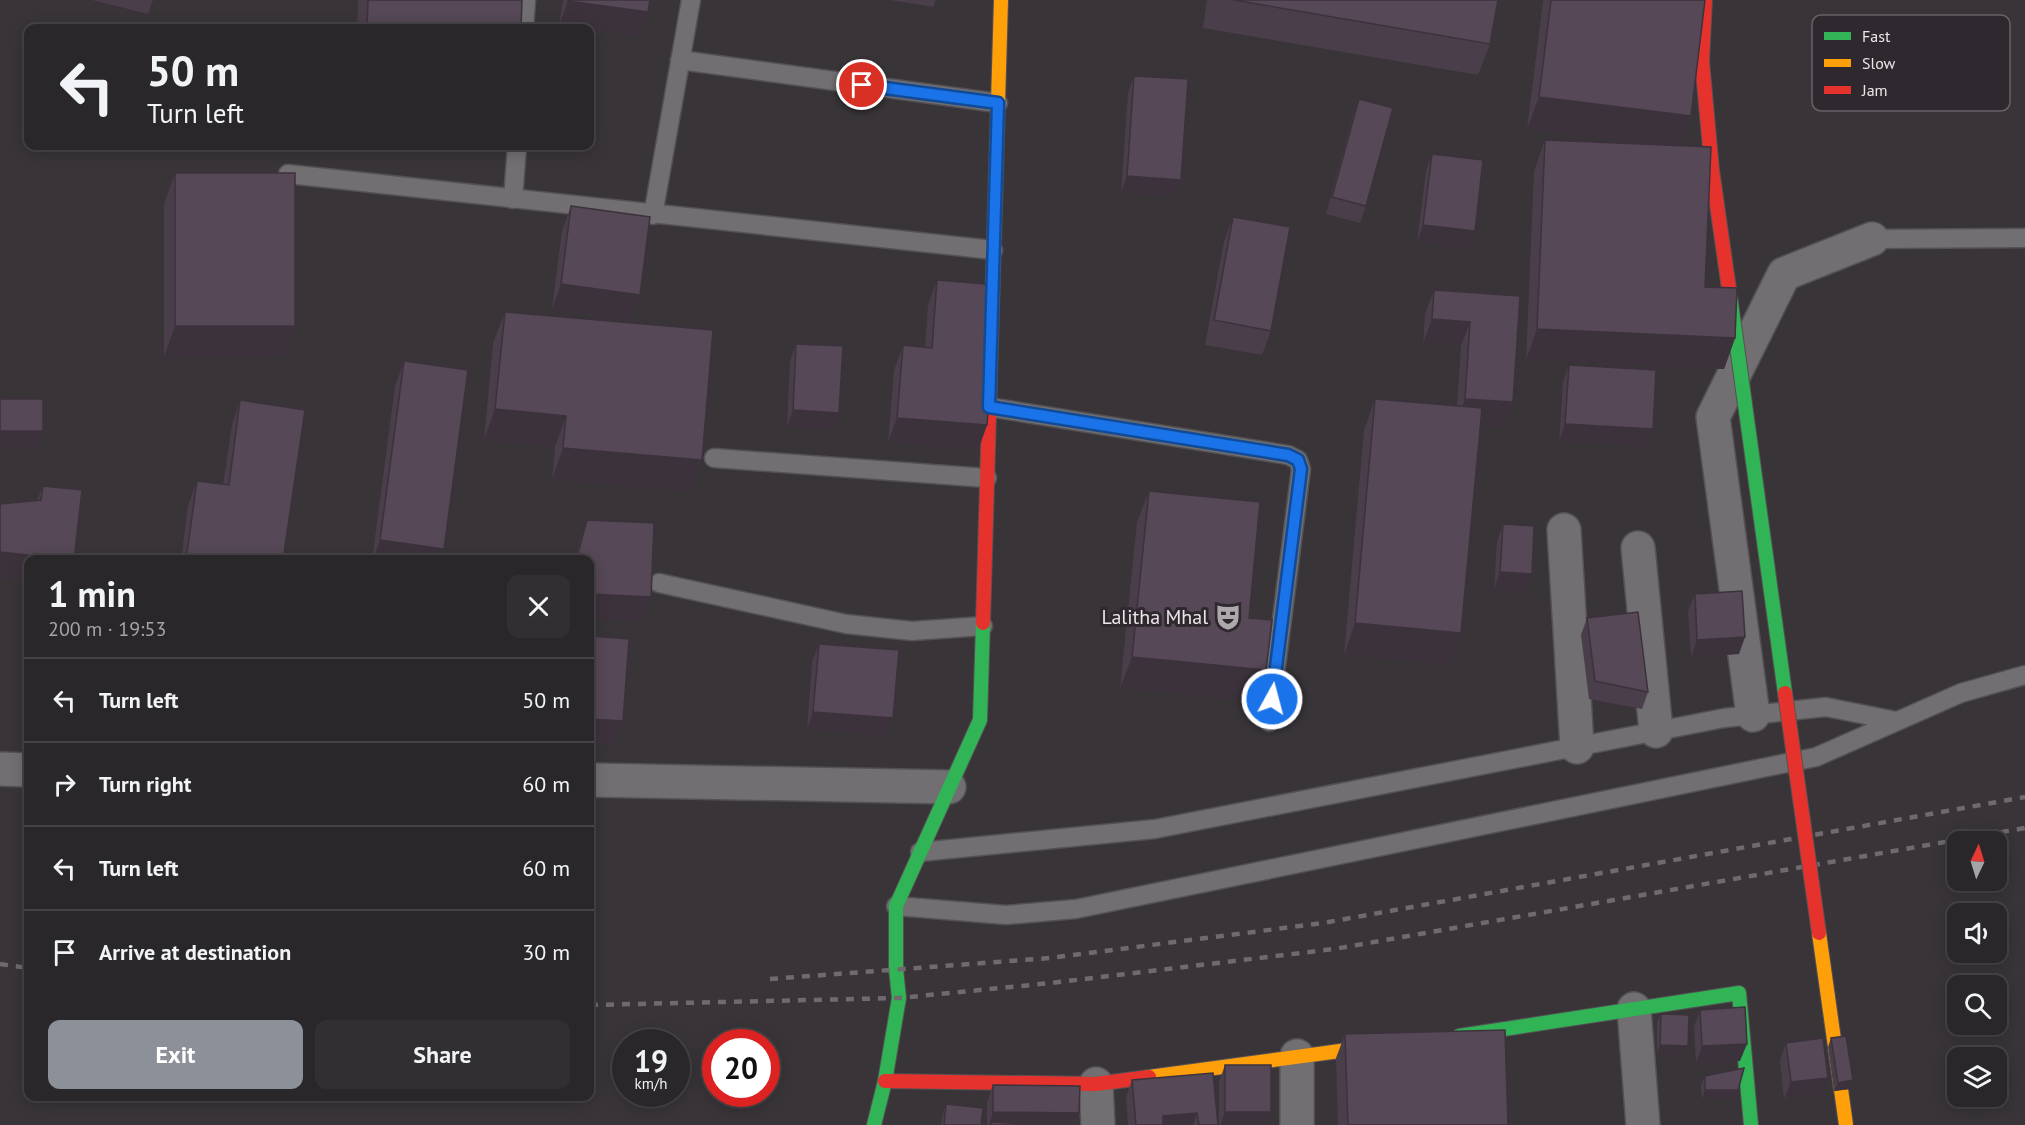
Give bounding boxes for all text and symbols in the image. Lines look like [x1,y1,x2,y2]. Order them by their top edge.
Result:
legend [1812,15,2010,111]
text: Fast [1862,26,1891,46]
text: 50 m [147,43,239,98]
icon: left [48,48,126,126]
text: Slow [1862,53,1896,73]
pin [836,59,887,110]
icon: arrive [845,68,878,101]
text: Jam [1861,80,1888,100]
text: Turn left [147,96,244,130]
text: 1 min [48,570,136,617]
button: close [507,575,570,638]
theatre icon: Lalitha Mhal [1213,602,1243,632]
place label: Lalitha Mhal [1101,604,1208,630]
text: 200 m · 19:53 [48,616,166,642]
position arrow [1240,667,1304,731]
icon: left [48,684,81,717]
text: Turn left [99,686,179,714]
text: 50 m [522,686,570,714]
icon: right [48,768,81,801]
text: Turn right [99,770,191,798]
text: 60 m [522,770,570,798]
north arrow [1947,831,2007,891]
map controls [1947,831,2007,1107]
icon: left [48,852,81,885]
text: Turn left [99,854,179,882]
text: 60 m [522,854,570,882]
button: sound [1947,903,2007,963]
icon: arrive [48,936,81,969]
text: Arrive at destination [99,938,291,966]
text: 30 m [522,938,570,966]
button: search [1947,975,2007,1035]
button: Exit [48,1020,303,1089]
button: Share [315,1020,570,1089]
speed limit sign: 20 [702,1029,780,1107]
text: 19 [634,1041,668,1080]
button: layers [1947,1047,2007,1107]
text: km/h [635,1074,667,1093]

